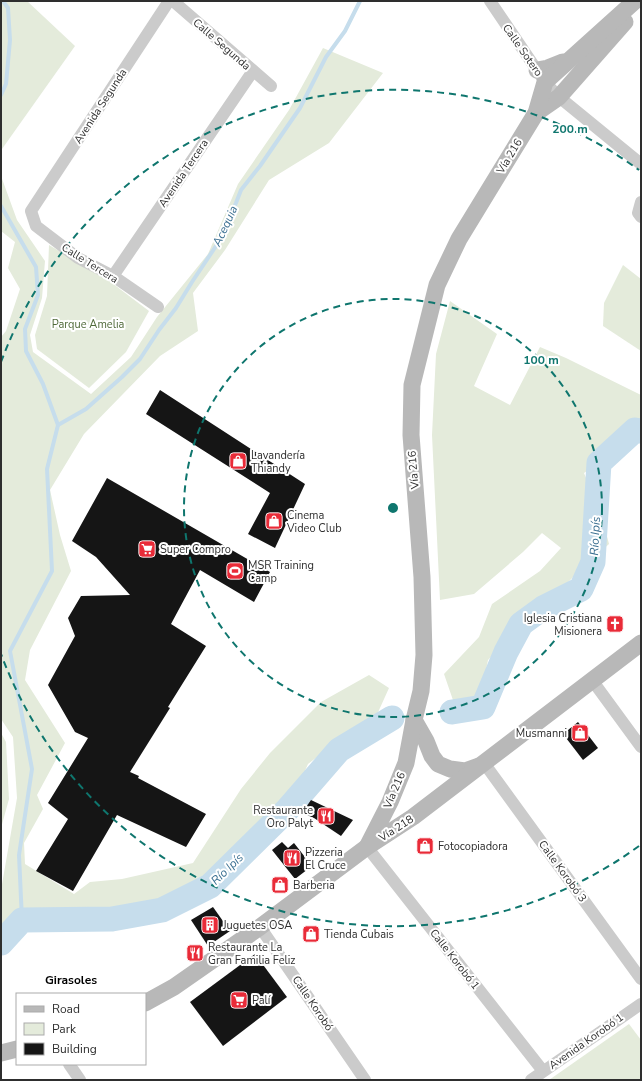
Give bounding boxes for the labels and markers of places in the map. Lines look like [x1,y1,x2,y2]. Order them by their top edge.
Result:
place label: Lavandería Thiandy [251,448,305,476]
shop icon: Lavandería Thiandy [228,451,248,471]
centre of rings [386,501,400,515]
place label: Cinema Video Club [286,508,342,536]
shop icon: Cinema Video Club [264,511,284,531]
supermarket icon: Super Compro [137,539,157,559]
place label: Super Compro [160,542,231,557]
place label: MSR Training Camp [248,558,314,586]
sports icon: MSR Training Camp [225,561,245,581]
place label: Iglesia Cristiana Misionera [524,611,602,639]
church icon: Iglesia Cristiana Misionera [605,614,625,634]
shop icon: Musmanni [570,723,590,743]
place label: Musmanni [516,726,567,741]
place label: Restaurante Oro Palyt [253,803,313,831]
restaurant icon: Restaurante Oro Palyt [316,806,336,826]
shop icon: Fotocopiadora [415,836,435,856]
place label: Fotocopiadora [438,839,508,854]
place label: Pizzeria El Cruce [305,845,346,873]
restaurant icon: Pizzeria El Cruce [282,848,302,868]
shop icon: Barberia [270,875,290,895]
place label: Barberia [293,878,335,893]
building icon: Juguetes OSA [200,915,220,935]
place label: Juguetes OSA [222,918,292,933]
shop icon: Tienda Cubais [301,924,321,944]
place label: Tienda Cubais [324,927,394,942]
place label: Restaurante La Gran Familia Feliz [208,940,295,968]
restaurant icon: Restaurante La Gran Familia Feliz [185,943,205,963]
supermarket icon: Palí [229,990,249,1010]
place label: Palí [252,993,272,1008]

